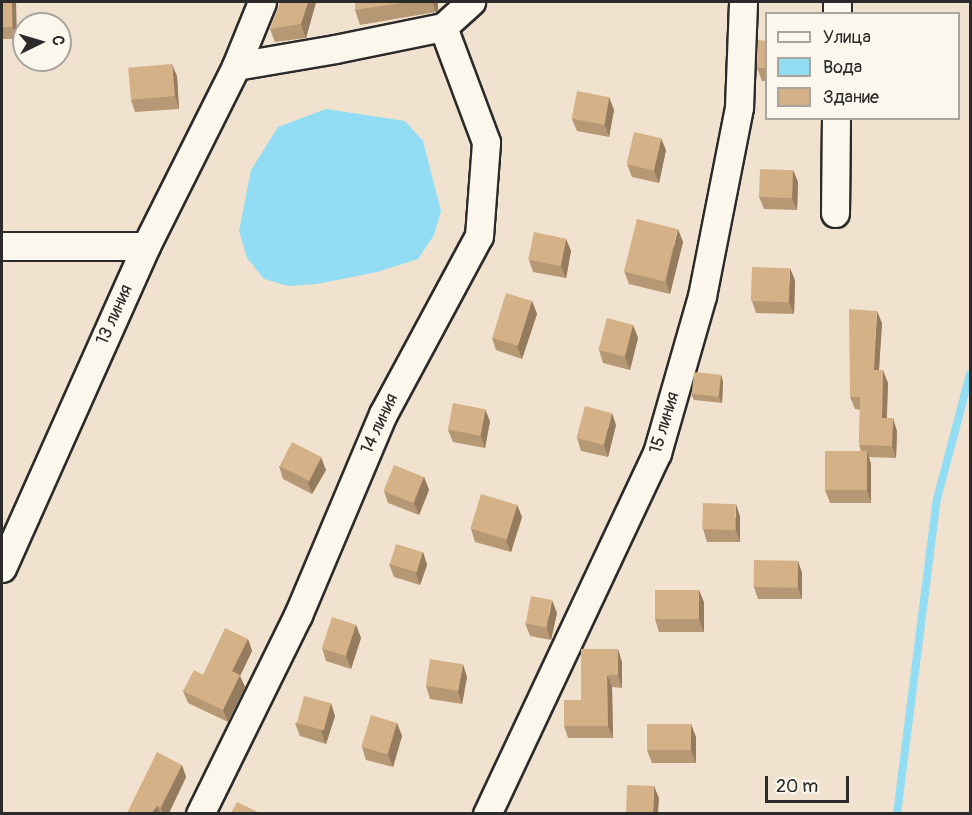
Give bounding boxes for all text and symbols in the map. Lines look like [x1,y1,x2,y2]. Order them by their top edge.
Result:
north arrow [12,12,72,72]
legend [765,12,960,120]
text: Улица [823,26,871,49]
text: С [48,35,68,46]
text: Вода [823,56,862,79]
text: Здание [823,86,879,109]
street label: 13 линия [92,281,138,349]
street label: 15 линия [645,389,685,457]
street label: 14 линия [357,390,403,458]
scale bar [768,764,852,802]
text: 20 m [776,775,818,798]

